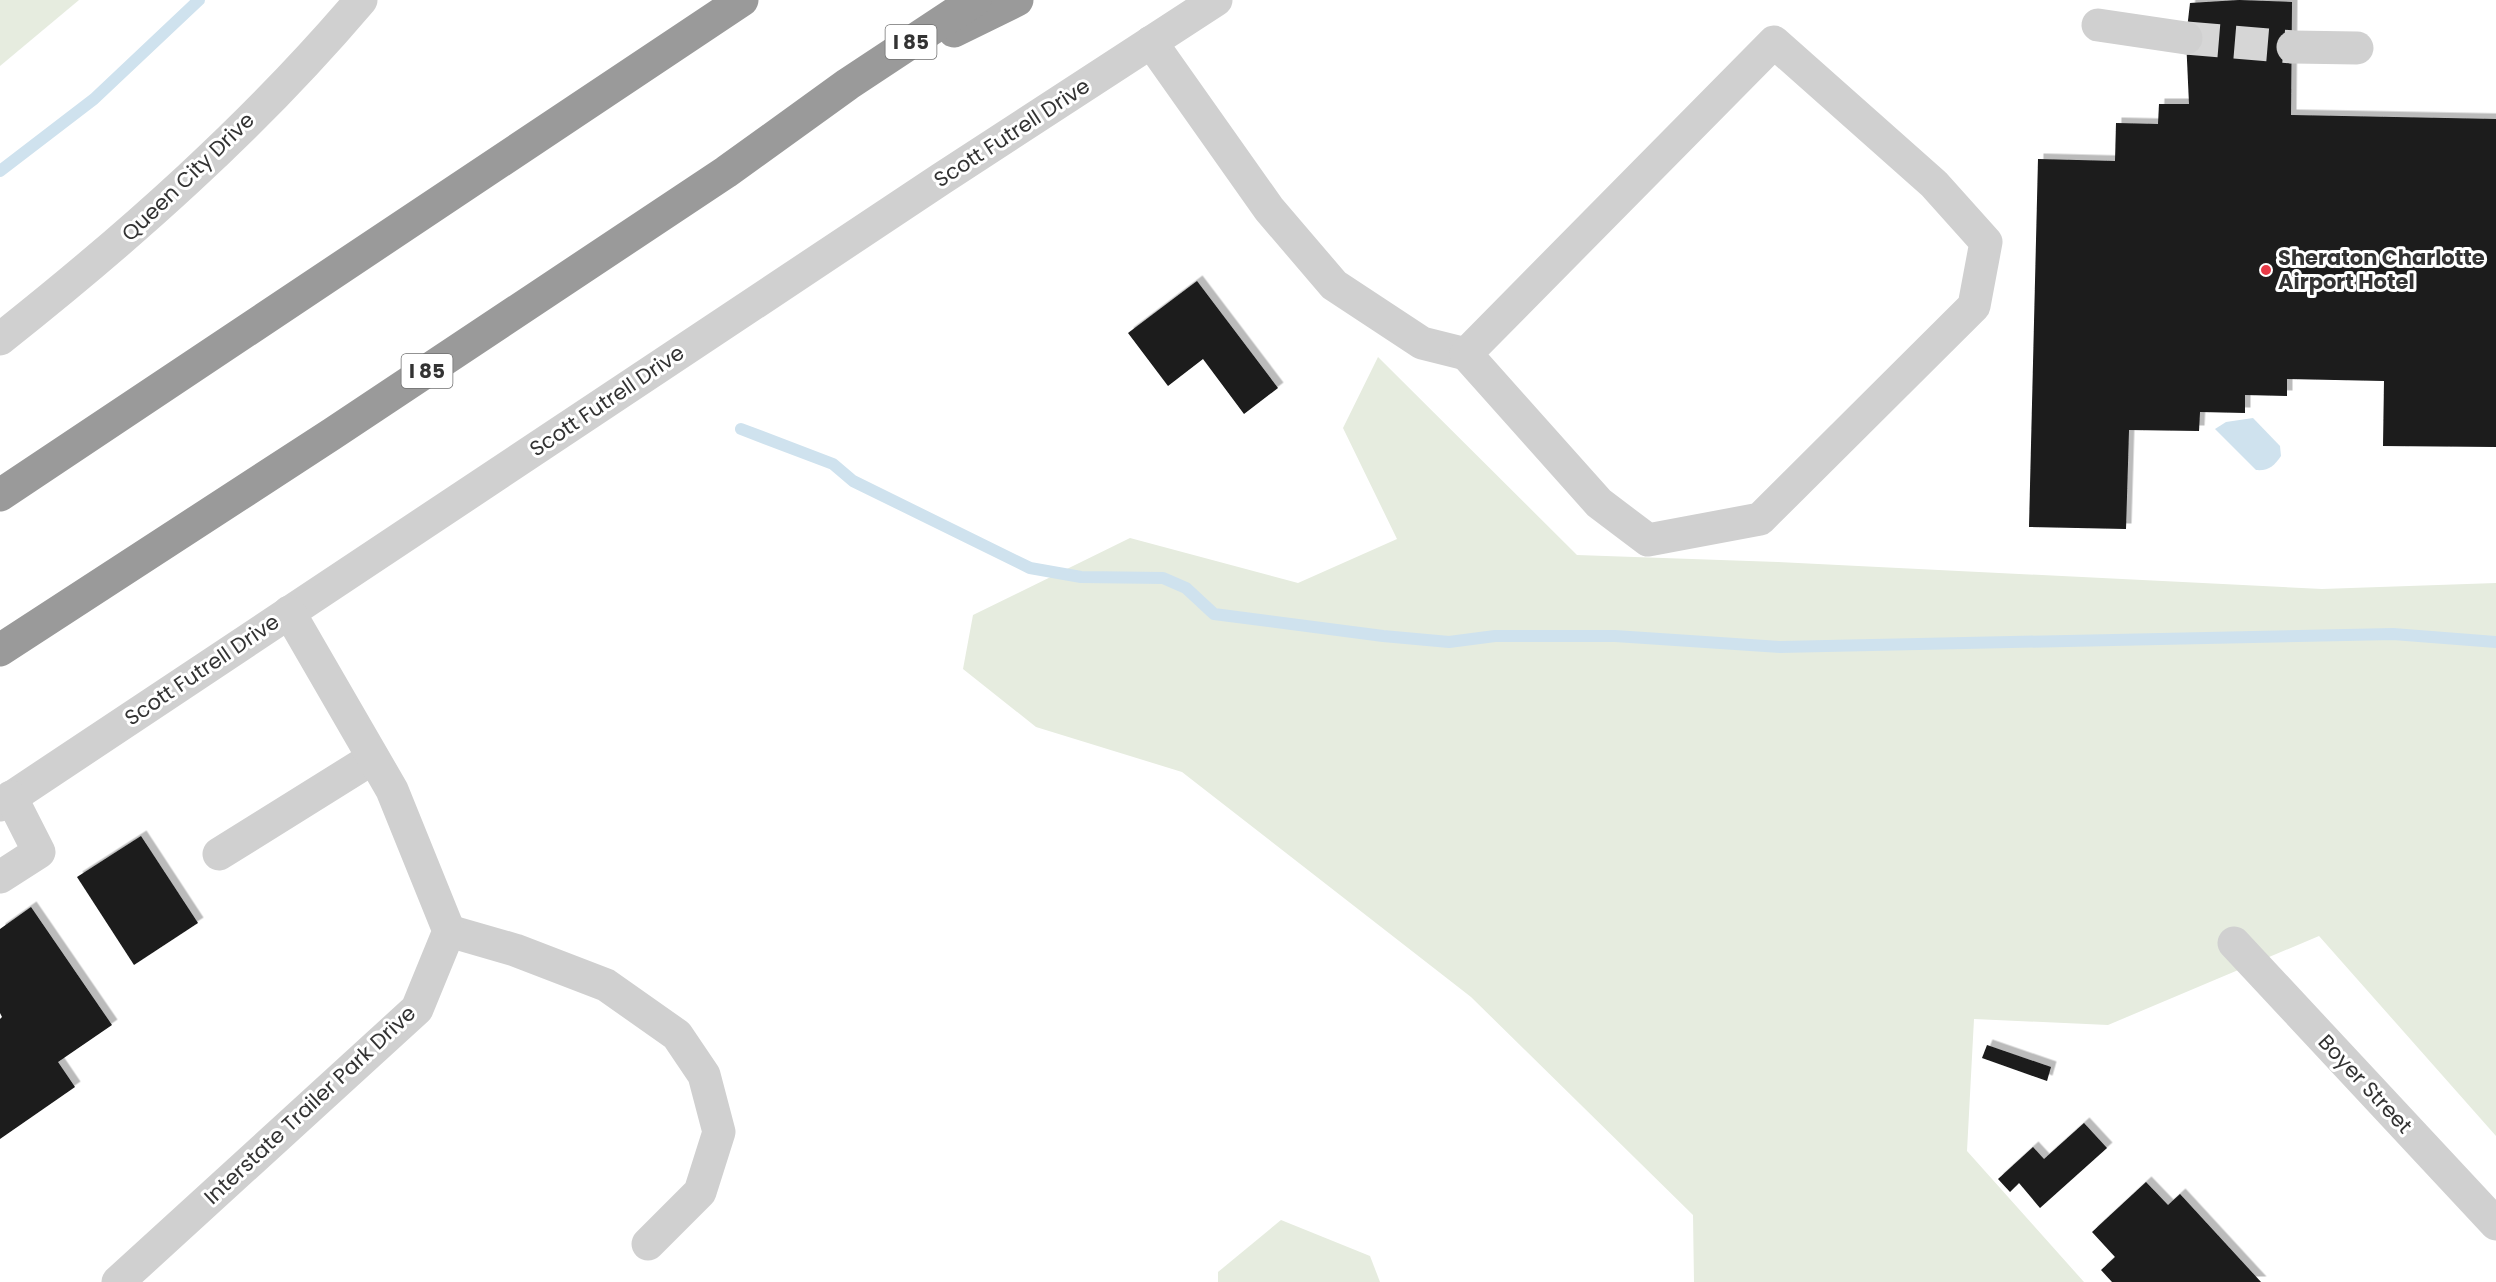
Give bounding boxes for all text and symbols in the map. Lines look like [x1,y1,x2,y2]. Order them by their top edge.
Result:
road number: I 85 [886,25,936,59]
street label: Scott Futrell Drive [928,71,1095,194]
street label: Queen City Drive [115,106,260,248]
place label: Sheraton Charlotte Airport Hotel [2278,243,2485,296]
marker: Sheraton Charlotte Airport Hotel [2259,263,2273,277]
street label: Scott Futrell Drive [524,338,690,463]
road number: I 85 [402,354,452,388]
street label: Scott Futrell Drive [119,607,285,732]
street label: Interstate Trailer Park Drive [198,999,422,1211]
street label: Boyer Street [2312,1028,2419,1140]

